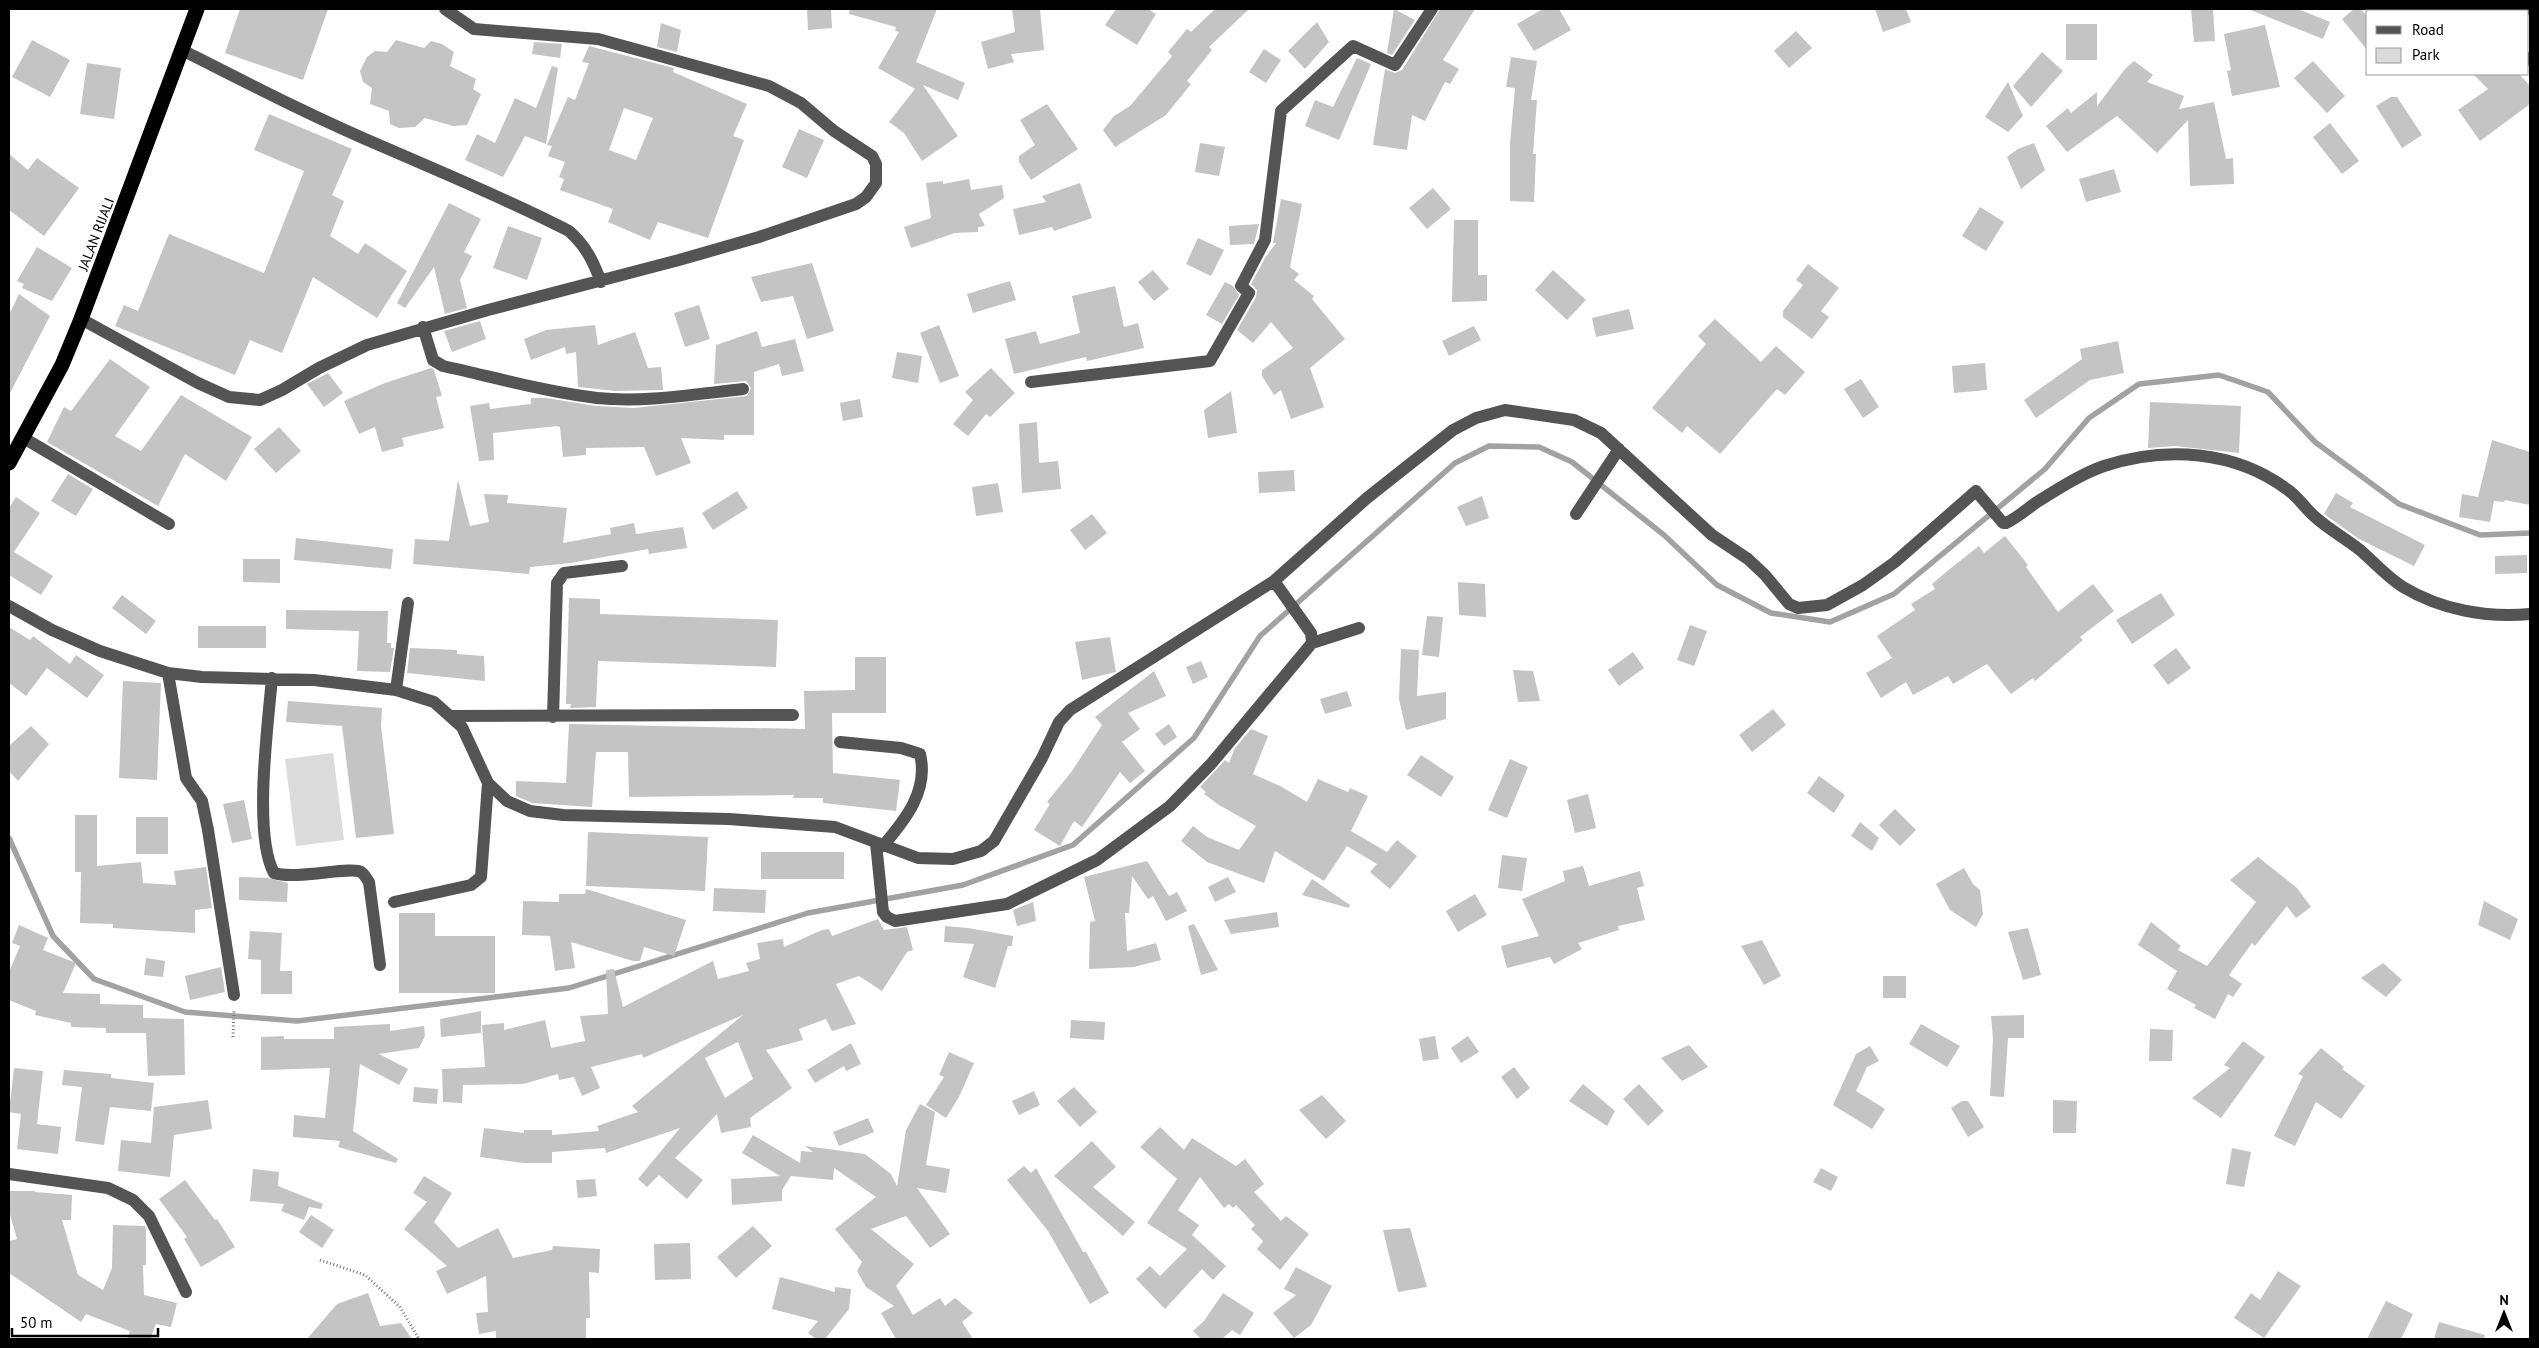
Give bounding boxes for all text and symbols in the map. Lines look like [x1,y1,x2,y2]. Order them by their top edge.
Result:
legend [2366,10,2529,75]
text: Road [2412,20,2444,39]
text: Park [2412,45,2440,64]
street label: JALAN RIJALI [73,195,118,274]
north arrow [2479,1288,2529,1338]
text: N [2499,1291,2509,1309]
scale bar [12,1306,159,1338]
text: 50 m [20,1313,53,1332]

